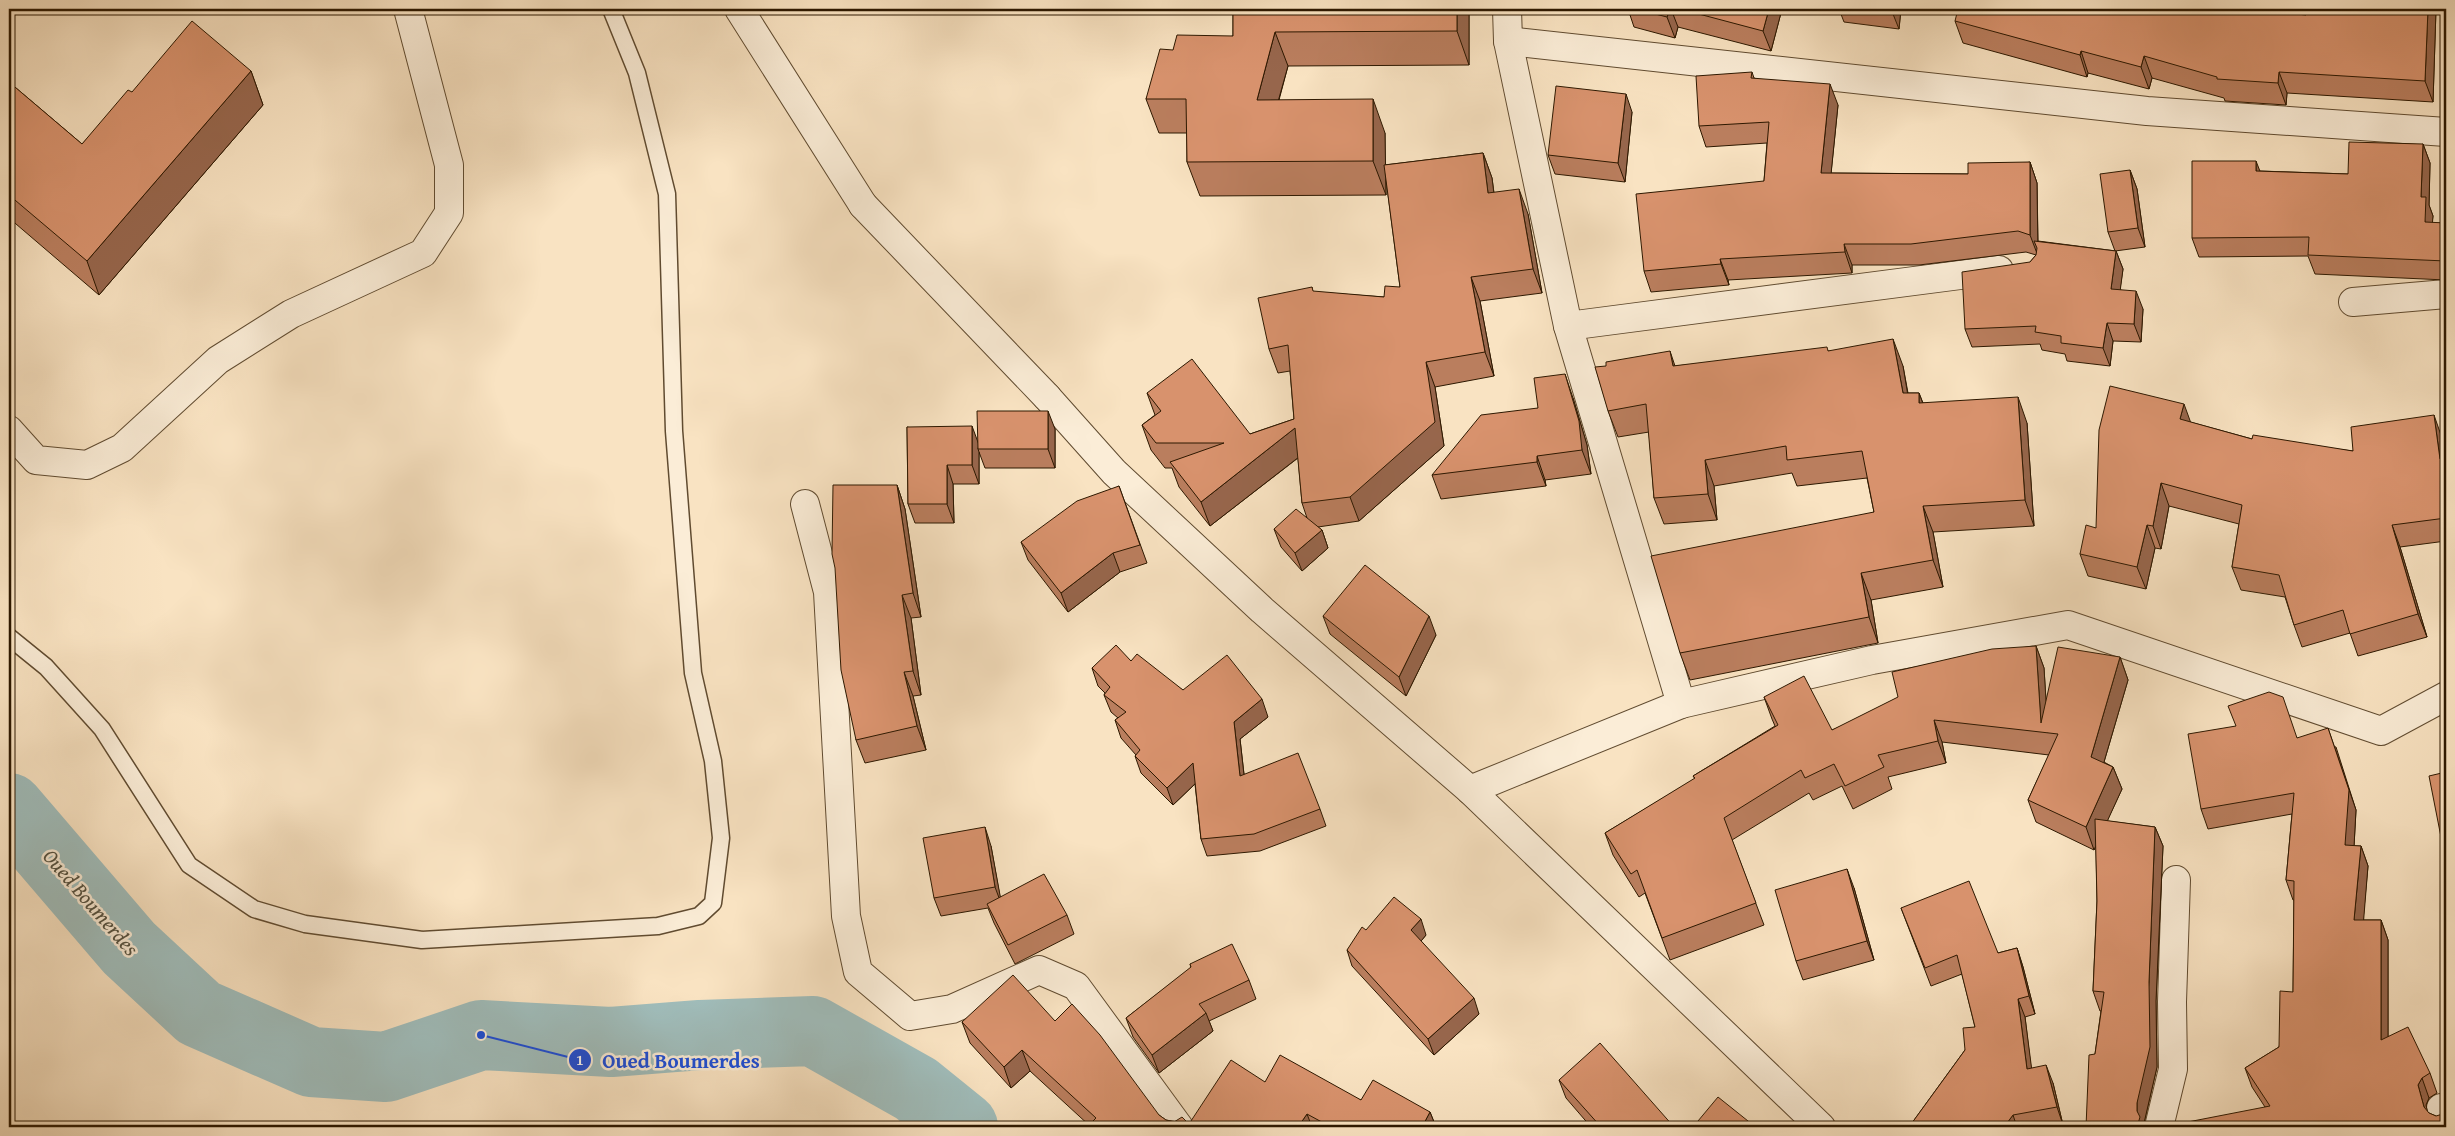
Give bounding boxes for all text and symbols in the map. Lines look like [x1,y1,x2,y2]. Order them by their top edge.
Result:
water label: Oued Boumerdes [36,842,147,963]
callout: Oued Boumerdes [568,1042,770,1078]
text: Oued Boumerdes [602,1045,760,1076]
text: 1 [576,1049,584,1070]

